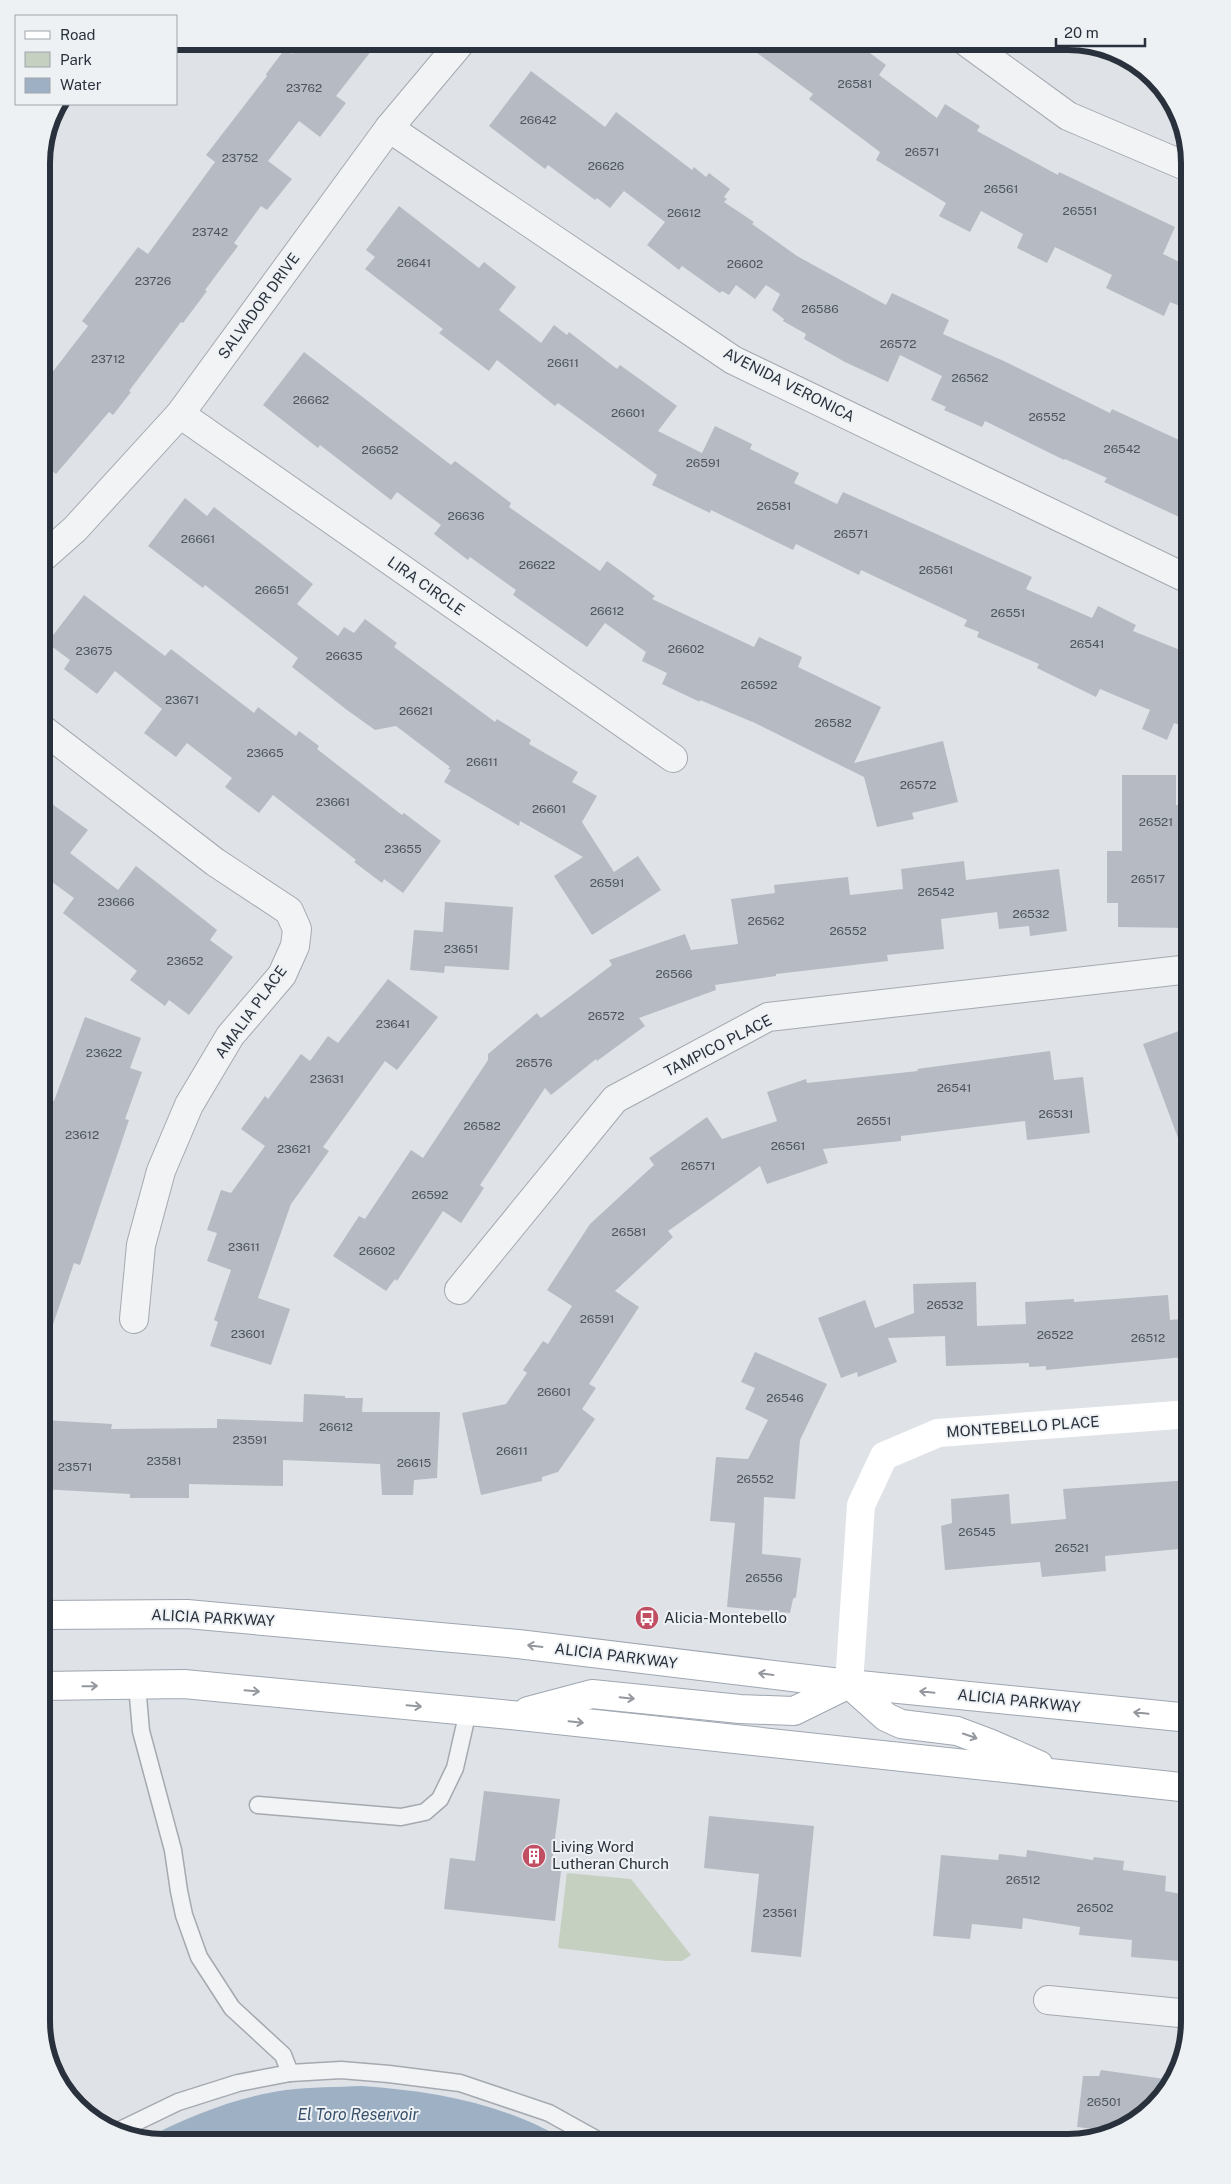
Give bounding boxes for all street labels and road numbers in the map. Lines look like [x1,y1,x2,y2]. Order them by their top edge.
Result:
street label: SALVADOR DRIVE [215,250,303,362]
street label: AVENIDA VERONICA [721,344,858,425]
street label: LIRA CIRCLE [384,553,468,618]
street label: AMALIA PLACE [211,962,290,1061]
street label: TAMPICO PLACE [661,1011,774,1080]
street label: MONTEBELLO PLACE [946,1413,1100,1440]
street label: ALICIA PARKWAY [151,1606,275,1629]
street label: ALICIA PARKWAY [554,1640,678,1671]
street label: ALICIA PARKWAY [957,1686,1081,1715]

